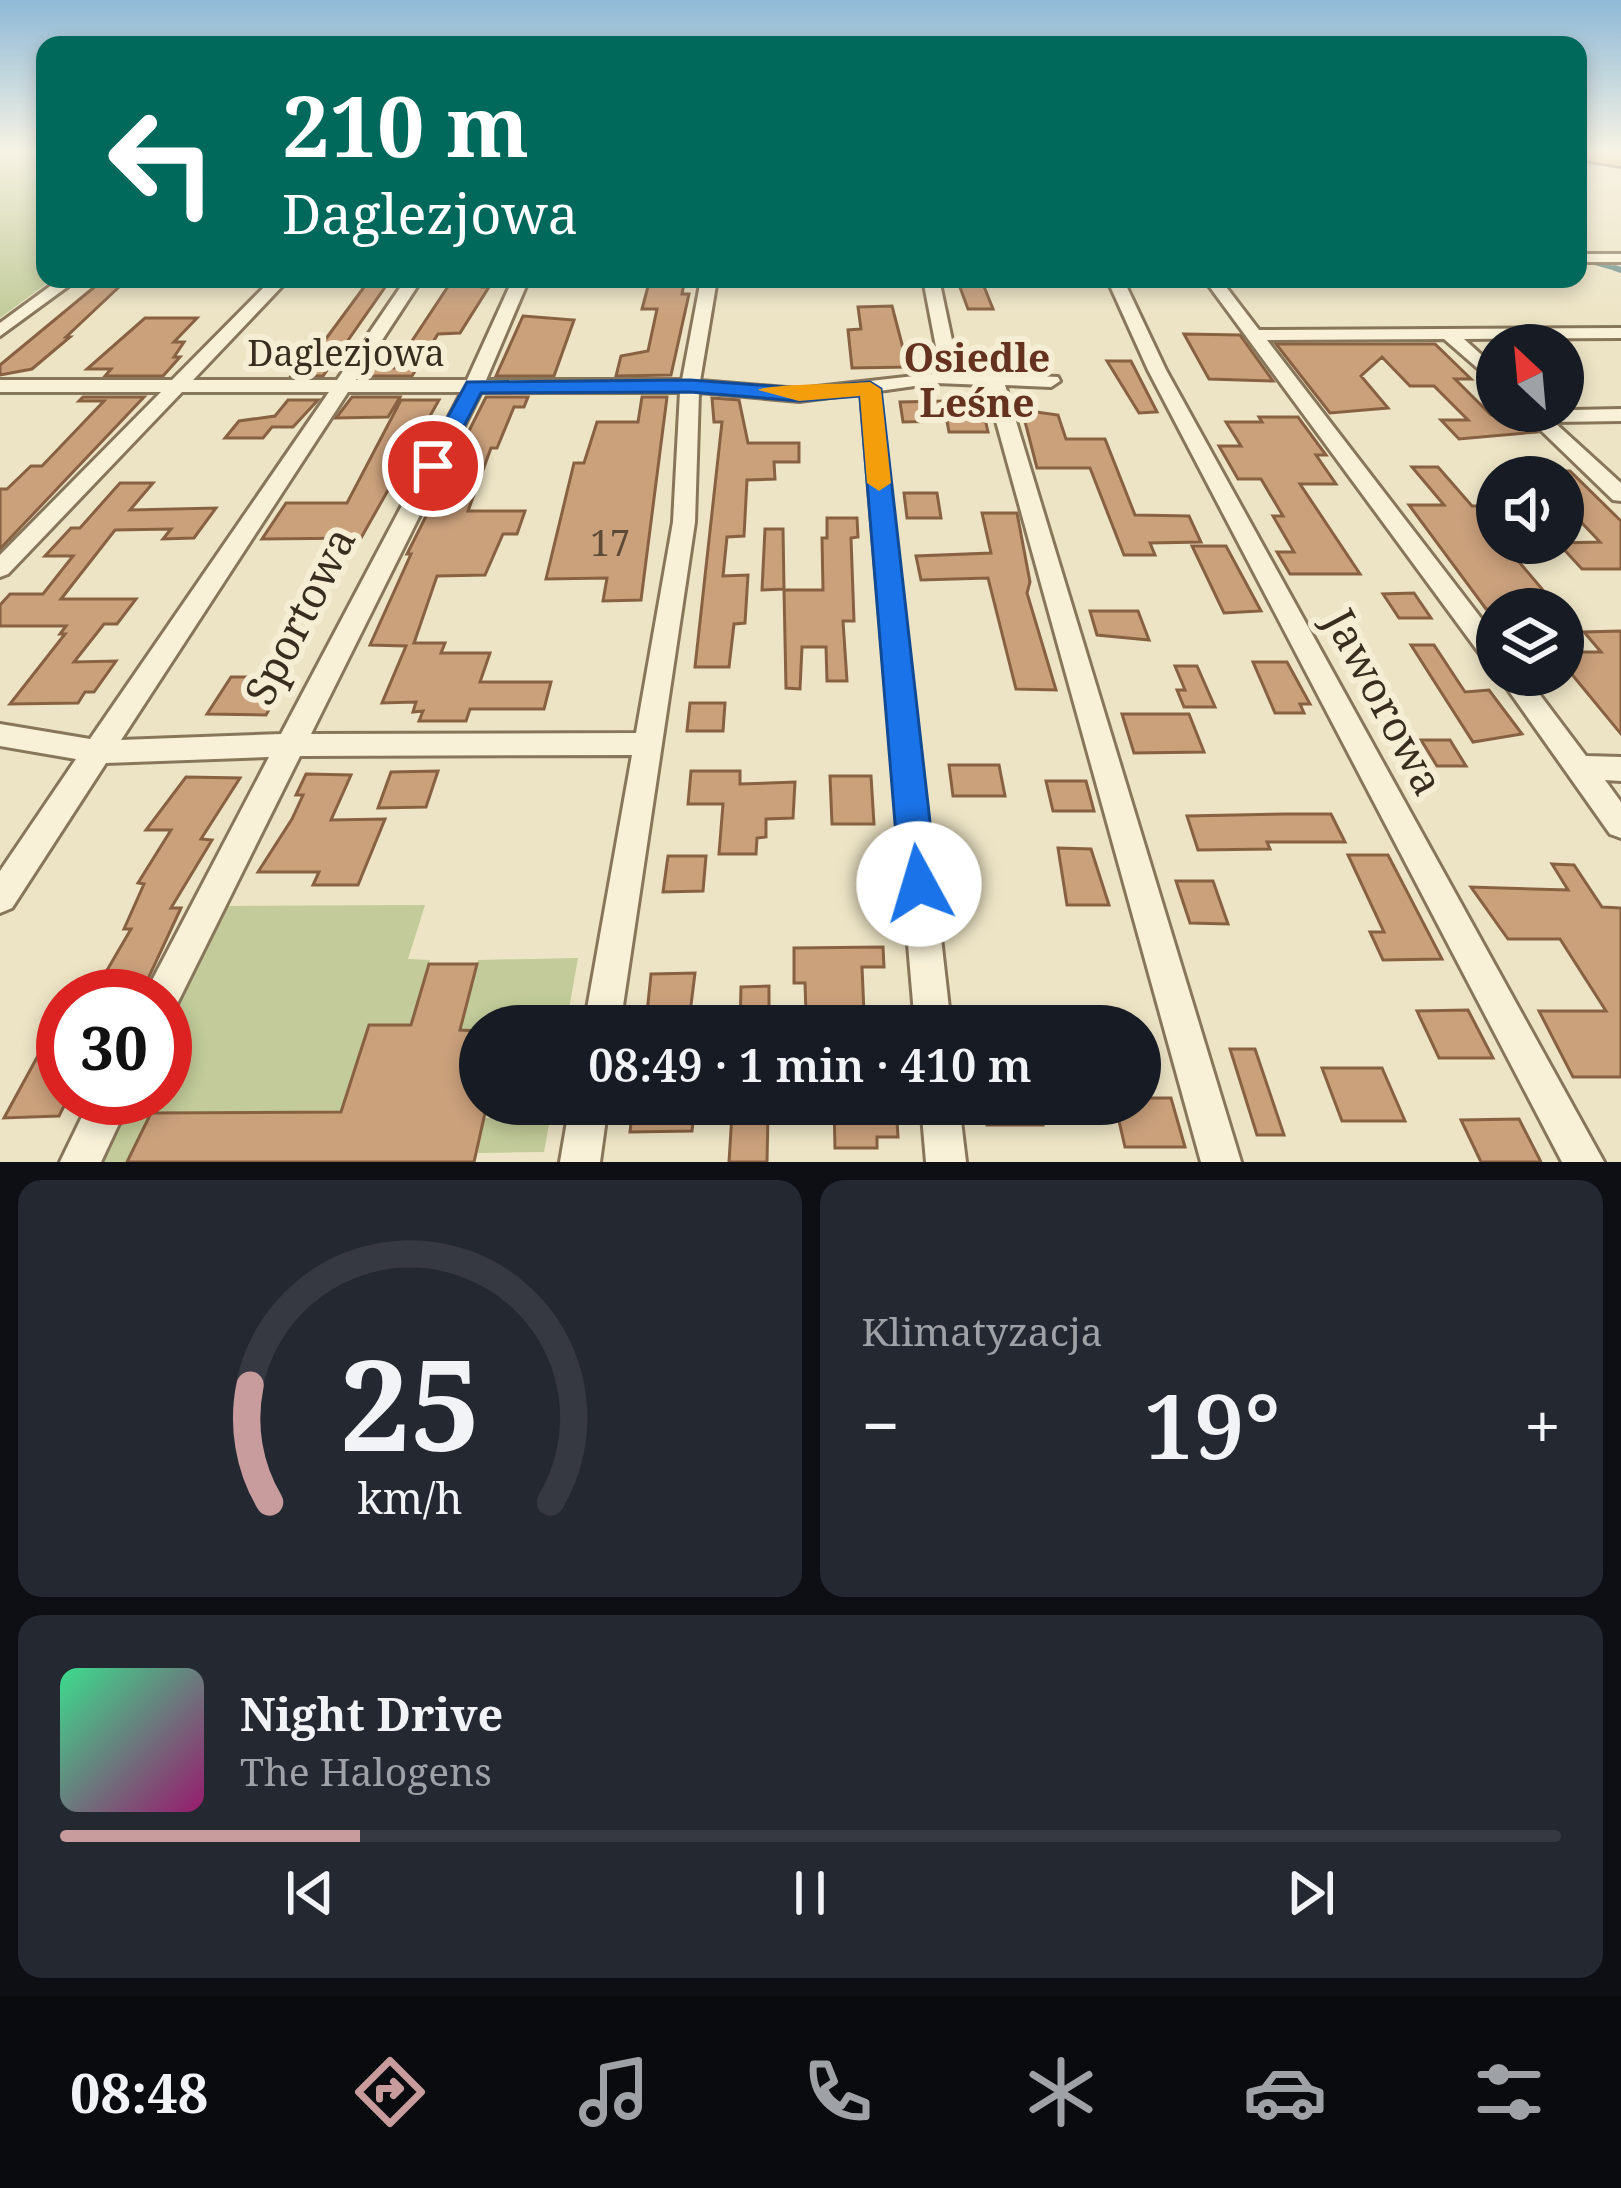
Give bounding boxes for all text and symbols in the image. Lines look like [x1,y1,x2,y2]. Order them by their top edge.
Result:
text: 210 m [282,67,529,182]
icon: left [84,84,240,240]
text: Daglezjowa [282,176,578,250]
north arrow [1476,324,1584,432]
map controls [1476,324,1584,696]
street label: Daglezjowa [247,328,445,377]
district label: Osiedle Leśne [904,330,1050,428]
pin [382,415,484,517]
icon: arrive [400,433,466,499]
button: sound [1476,456,1584,564]
street label: Sportowa [230,517,368,714]
house number: 17 [590,518,630,567]
button: layers [1476,588,1584,696]
street label: Jaworowa [1312,597,1458,804]
position arrow [856,821,982,947]
speed limit sign: 30 [36,969,192,1125]
text: 08:49 · 1 min · 410 m [588,1034,1032,1095]
text: Klimatyzacja [862,1304,1103,1357]
text: 25 [339,1318,480,1488]
text: 19° [1143,1363,1281,1485]
text: − [862,1379,900,1469]
text: + [1524,1379,1561,1469]
text: km/h [357,1467,462,1526]
text: Night Drive [240,1683,503,1744]
text: The Halogens [240,1744,492,1797]
icon: previous [277,1860,343,1926]
icon: pause [777,1860,843,1926]
icon: next [1278,1860,1344,1926]
icon: directions [348,2050,432,2134]
icon: music [572,2050,656,2134]
icon: phone [796,2050,880,2134]
icon: climate [1019,2050,1103,2134]
icon: car [1243,2050,1327,2134]
icon: filters [1467,2050,1551,2134]
text: 08:48 [70,2055,208,2129]

